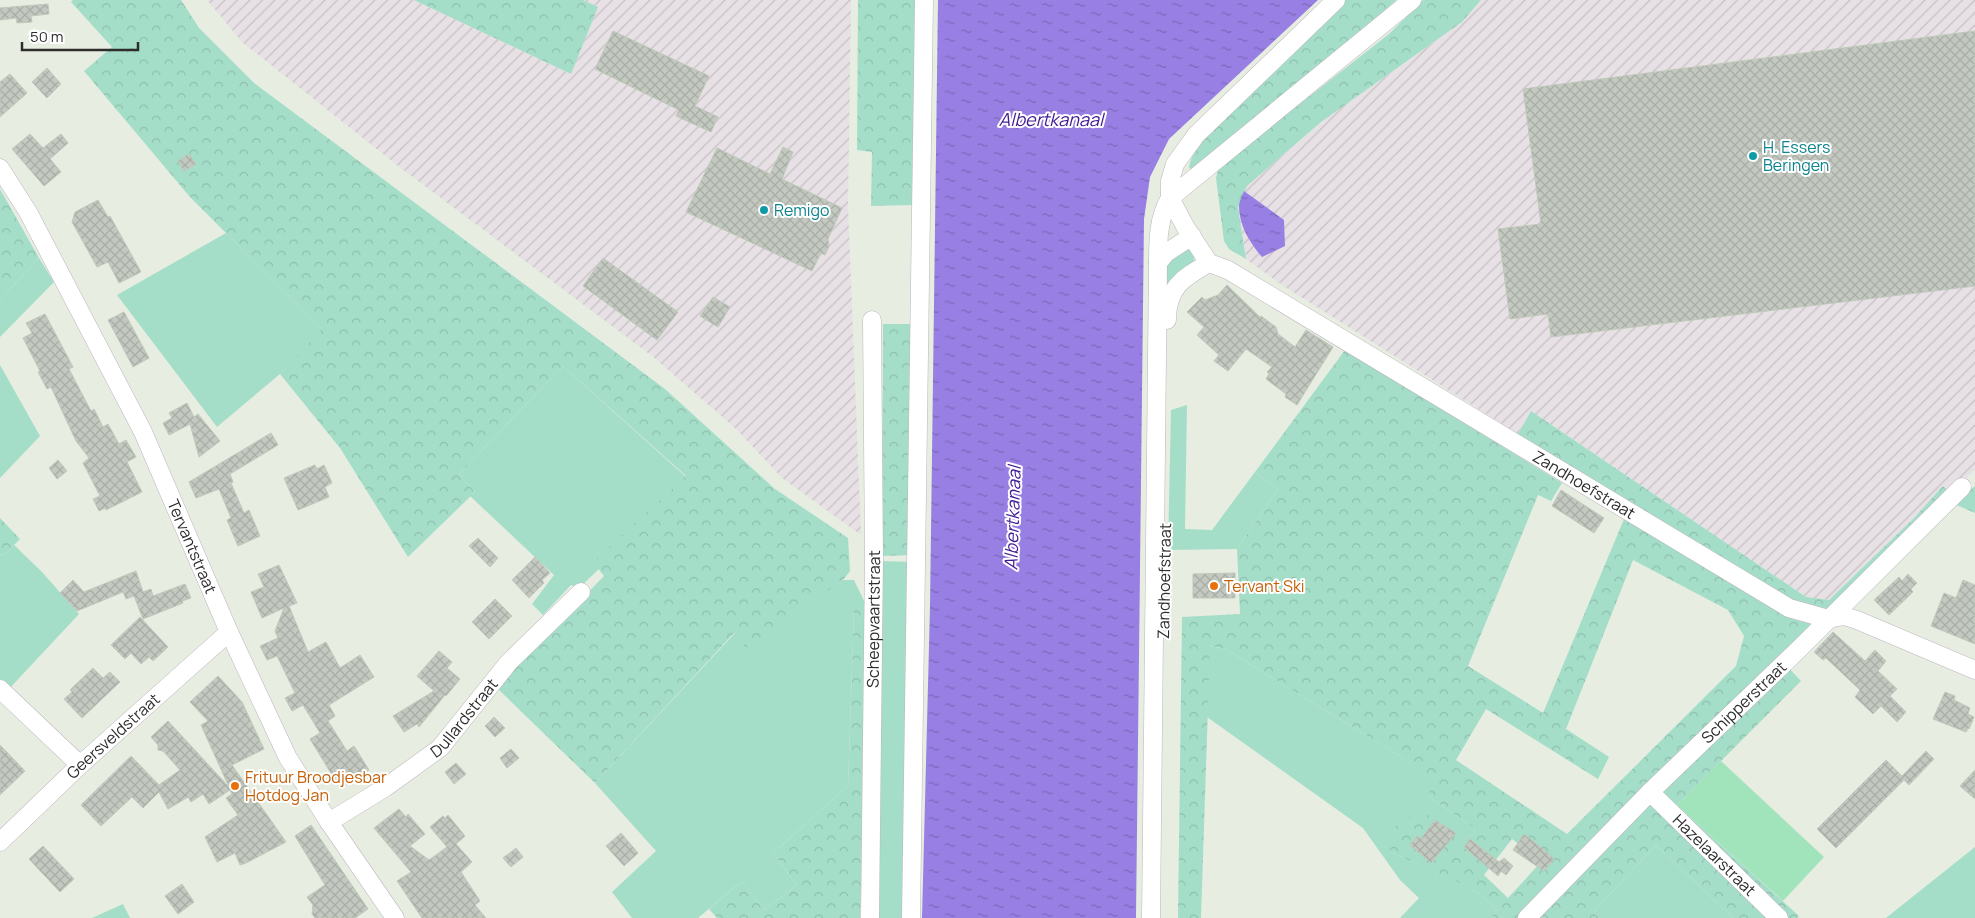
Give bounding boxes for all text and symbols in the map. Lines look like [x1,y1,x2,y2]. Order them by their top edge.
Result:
scale bar [22,20,139,52]
text: 50 m [30,26,64,47]
water label: Albertkanaal [999,107,1106,131]
place label: H. Essers Beringen [1763,136,1830,176]
marker: H. Essers Beringen [1747,150,1759,162]
place label: Remigo [774,199,829,221]
marker: Remigo [758,204,770,216]
street label: Zandhoefstraat [1529,445,1640,524]
water label: Albertkanaal [998,463,1026,571]
street label: Tervantstraat [162,496,222,597]
street label: Zandhoefstraat [1152,523,1176,639]
street label: Scheepvaartstraat [862,550,885,688]
place label: Tervant Ski [1224,575,1305,597]
marker: Tervant Ski [1208,580,1220,592]
street label: Schipperstraat [1696,656,1791,748]
street label: Dullardstraat [426,674,503,763]
street label: Geersveldstraat [61,688,164,784]
place label: Frituur Broodjesbar Hotdog Jan [245,766,387,806]
marker: Frituur Broodjesbar Hotdog Jan [229,780,241,792]
street label: Hazelaarstraat [1668,809,1761,901]

